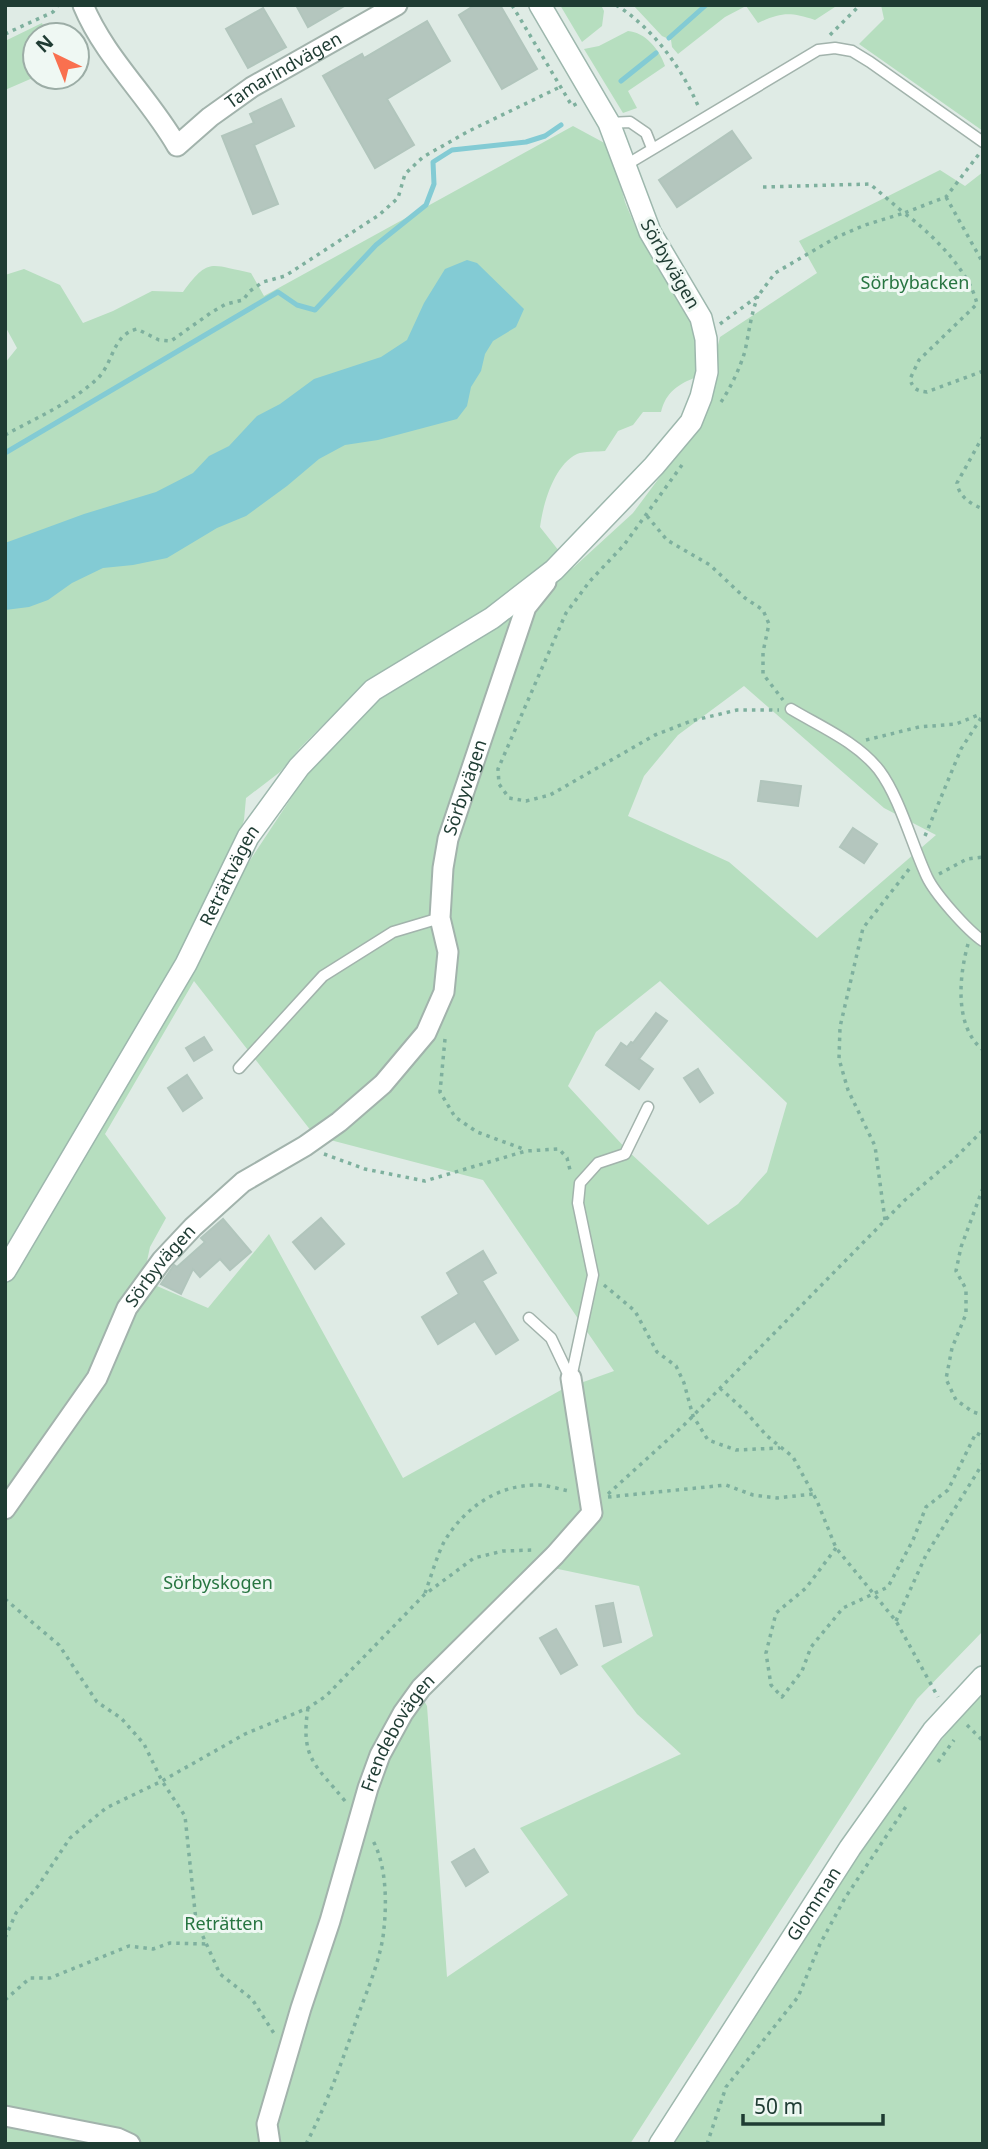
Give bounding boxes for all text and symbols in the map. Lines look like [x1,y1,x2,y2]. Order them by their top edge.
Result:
north arrow [21,21,91,91]
street label: Tamarindvägen [220,26,346,113]
text: N [30,29,59,58]
street label: Sörbyvägen [636,214,706,313]
park label: Sörbybacken [861,270,969,294]
street label: Sörbyvägen [437,736,492,838]
street label: Reträttvägen [194,820,264,929]
street label: Sörbyvägen [119,1219,200,1311]
park label: Sörbyskogen [163,1570,273,1594]
street label: Frendebovägen [355,1668,440,1795]
street label: Glomman [780,1862,846,1945]
park label: Reträtten [184,1911,264,1935]
scale bar [743,2082,883,2126]
text: 50 m [754,2092,803,2120]

